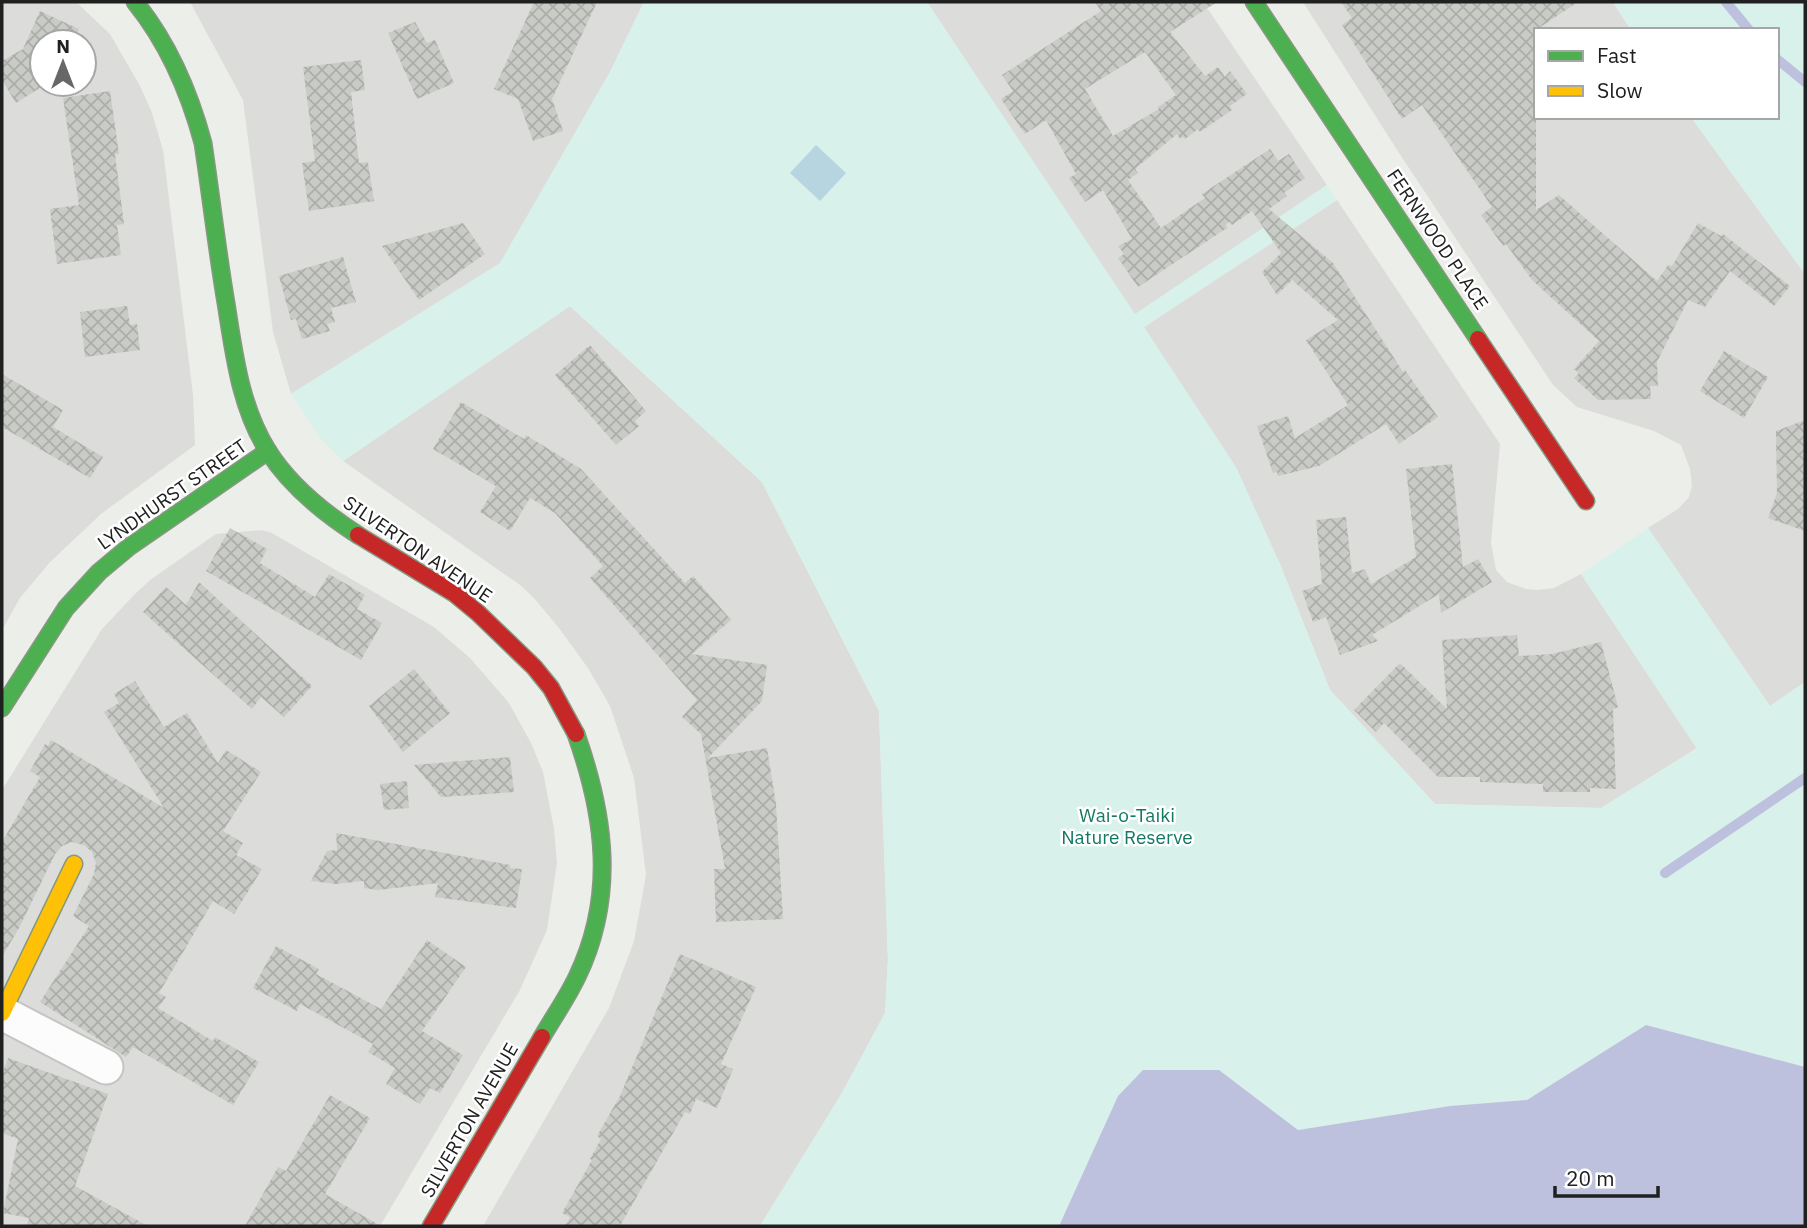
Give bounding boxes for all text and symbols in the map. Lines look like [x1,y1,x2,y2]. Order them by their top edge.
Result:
north arrow [28,28,98,98]
legend [1534,28,1779,119]
text: N [56,34,70,58]
text: Fast [1597,41,1637,69]
text: Slow [1597,76,1643,104]
street label: FERNWOOD PLACE [1382,164,1494,314]
street label: LYNDHURST STREET [93,433,251,555]
street label: SILVERTON AVENUE [339,490,497,608]
park label: Wai-o-Taiki Nature Reserve [1061,803,1193,849]
street label: SILVERTON AVENUE [415,1038,523,1202]
scale bar [1555,1154,1658,1198]
text: 20 m [1566,1164,1615,1192]

